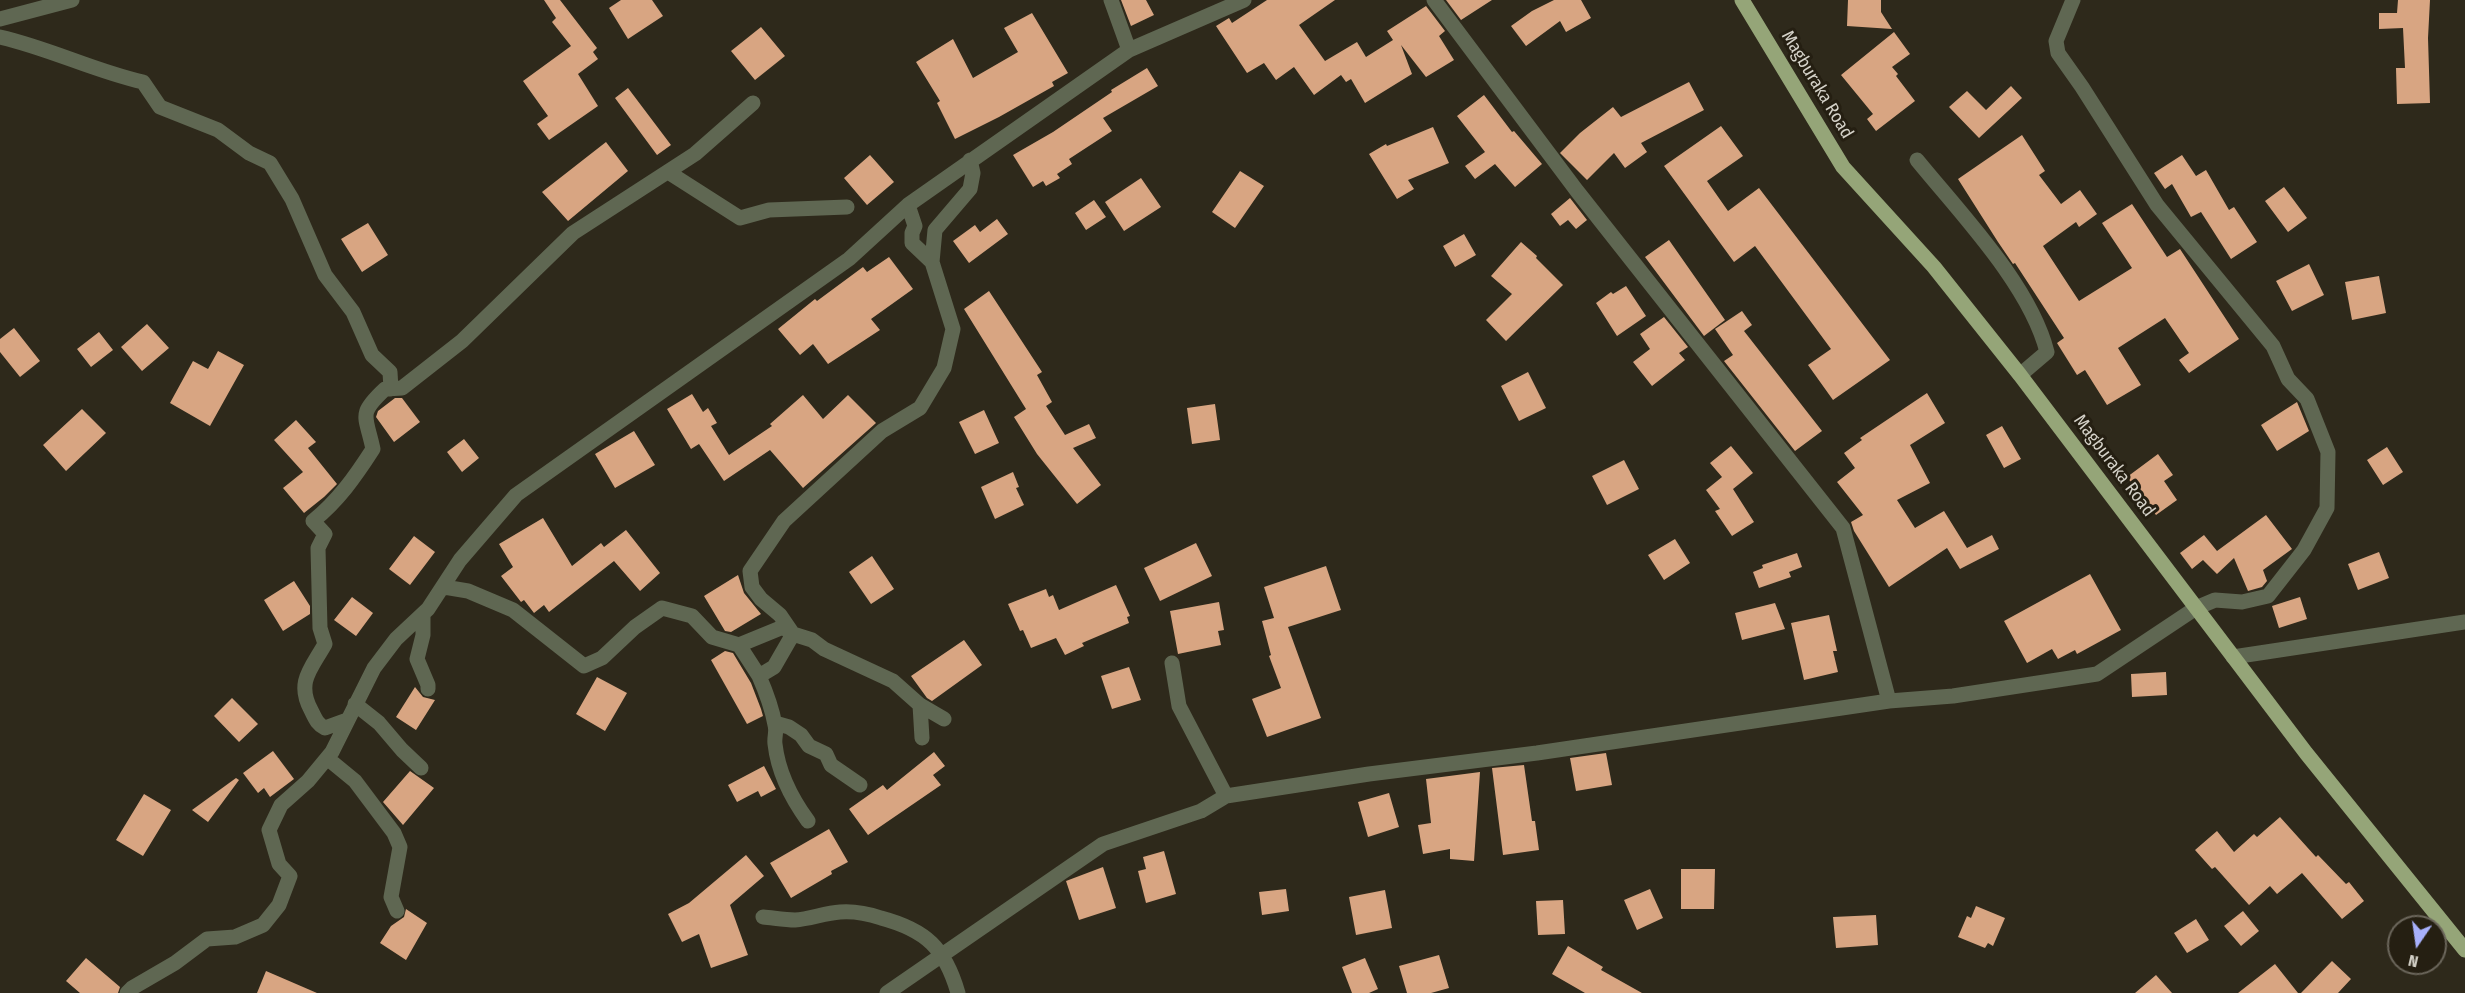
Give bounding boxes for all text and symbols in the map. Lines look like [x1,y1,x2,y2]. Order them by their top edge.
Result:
street label: Magburaka Road [1776,27,1858,143]
street label: Magburaka Road [2069,411,2159,521]
north arrow [2387,915,2447,975]
text: N [2406,951,2420,971]

